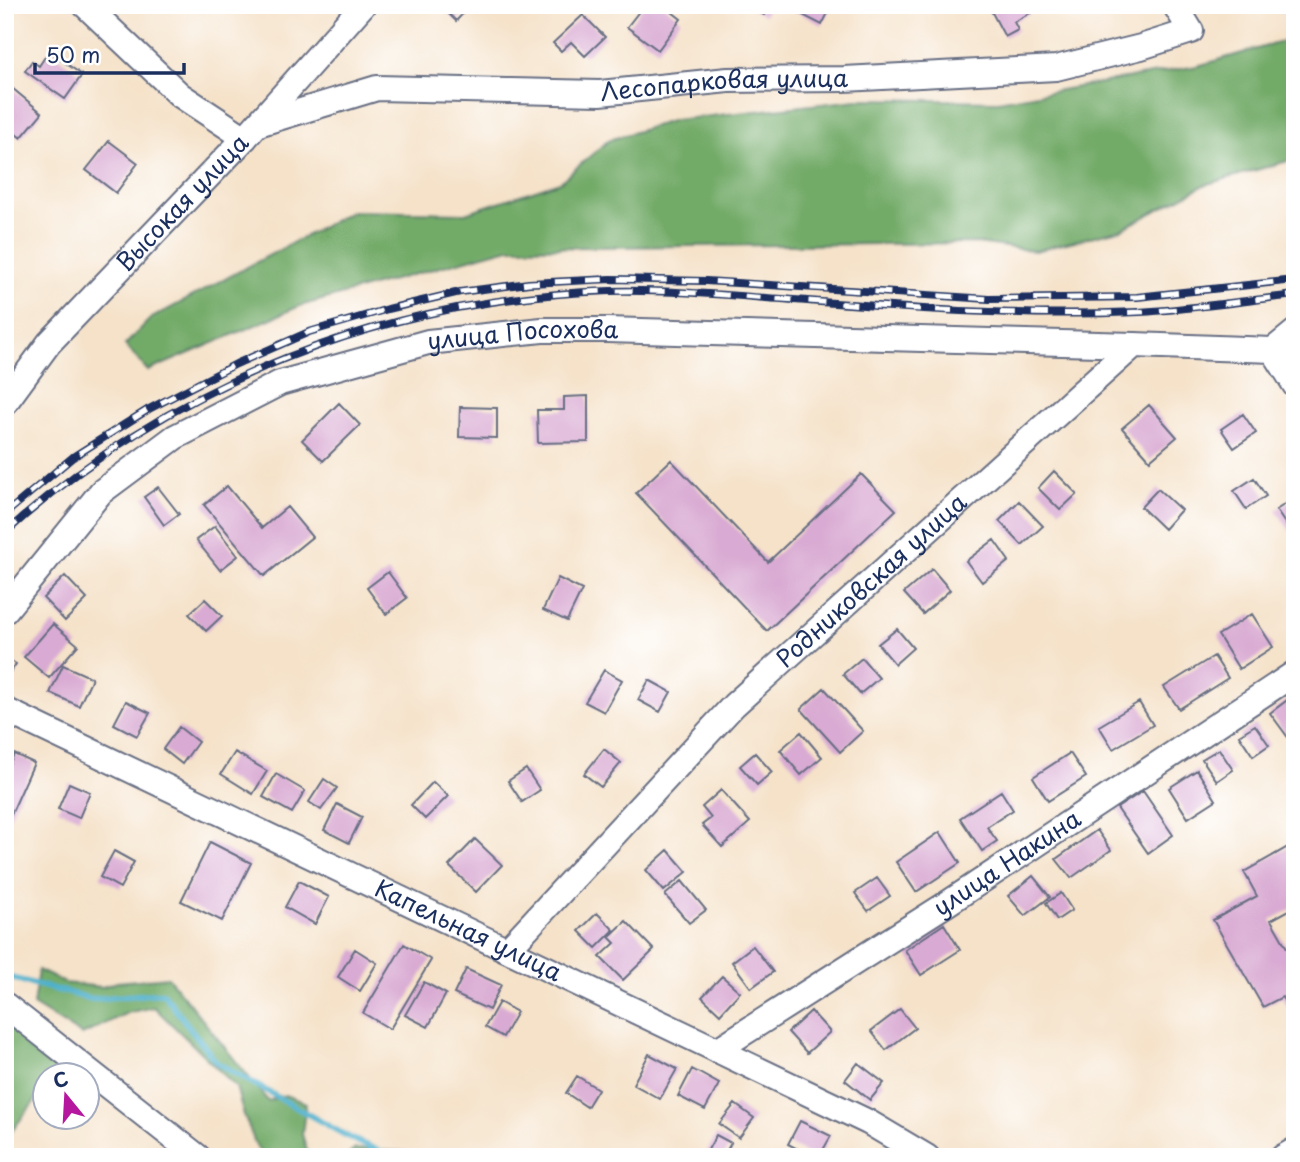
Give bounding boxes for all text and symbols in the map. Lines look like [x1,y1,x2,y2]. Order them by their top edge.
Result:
scale bar [35,32,184,76]
text: 50 m [46,38,100,70]
street label: Лесопарковая улица [599,59,848,109]
street label: Высокая улица [107,125,256,279]
street label: улица Посохова [425,310,619,358]
street label: Родниковская улица [767,484,974,675]
street label: улица Накина [925,800,1087,924]
street label: Капельная улица [369,869,568,989]
north arrow [32,1060,102,1130]
text: С [49,1063,72,1094]

